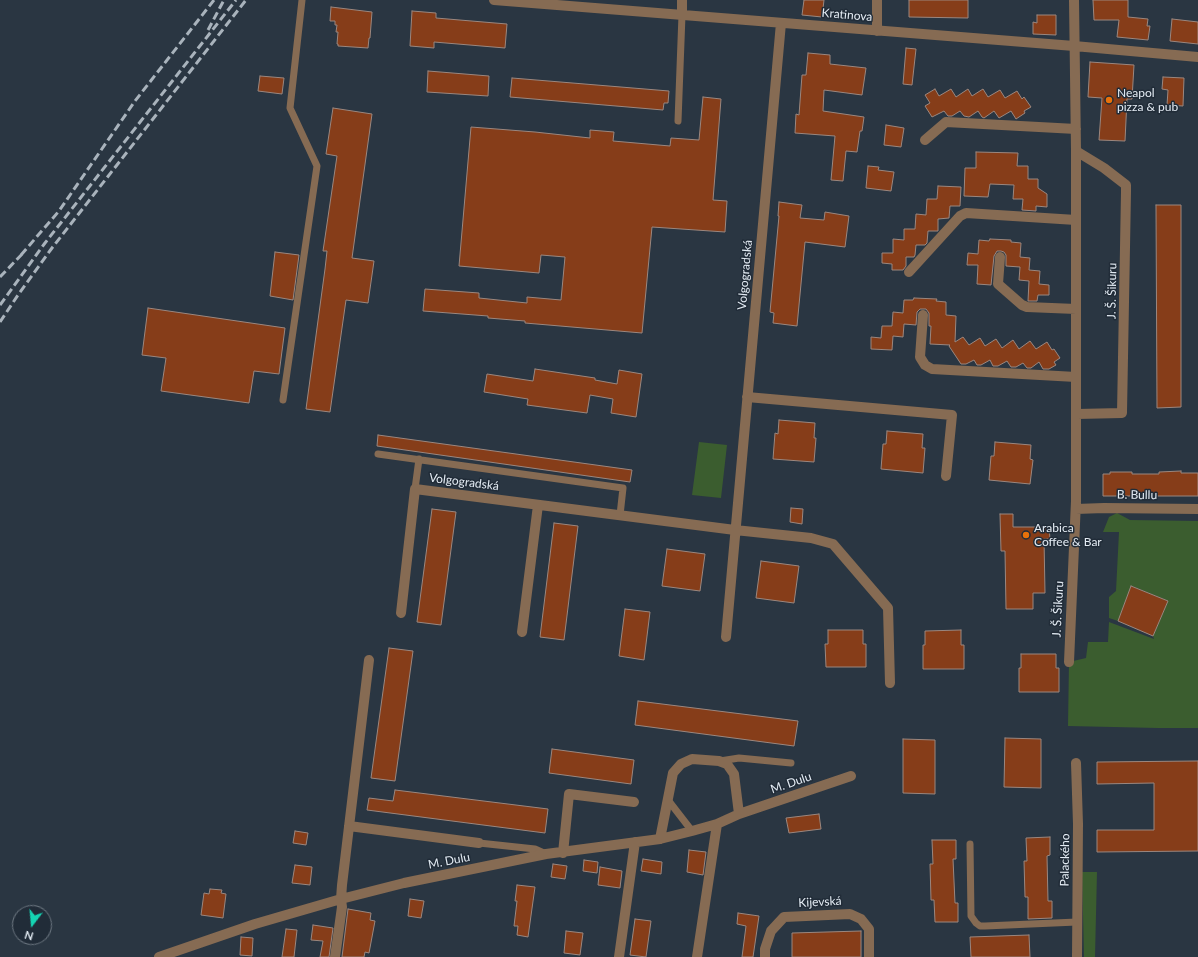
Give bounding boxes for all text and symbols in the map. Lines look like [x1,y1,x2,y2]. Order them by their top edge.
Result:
street label: Kratinova [821,6,873,24]
place label: Neapol pizza & pub [1117,86,1178,114]
marker: Neapol pizza & pub [1104,95,1114,105]
street label: Volgogradská [735,239,755,311]
street label: J. Š. Šikuru [1104,263,1120,319]
street label: Volgogradská [428,471,500,493]
street label: B. Bullu [1117,487,1157,503]
place label: Arabica Coffee & Bar [1034,521,1102,549]
marker: Arabica Coffee & Bar [1021,530,1031,540]
street label: J. Š. Šikuru [1049,580,1067,638]
street label: M. Dulu [769,769,813,797]
street label: Palackého [1057,833,1073,887]
street label: M. Dulu [427,850,471,872]
street label: Kijevská [798,894,842,910]
north arrow [12,905,52,945]
text: N [23,929,35,943]

